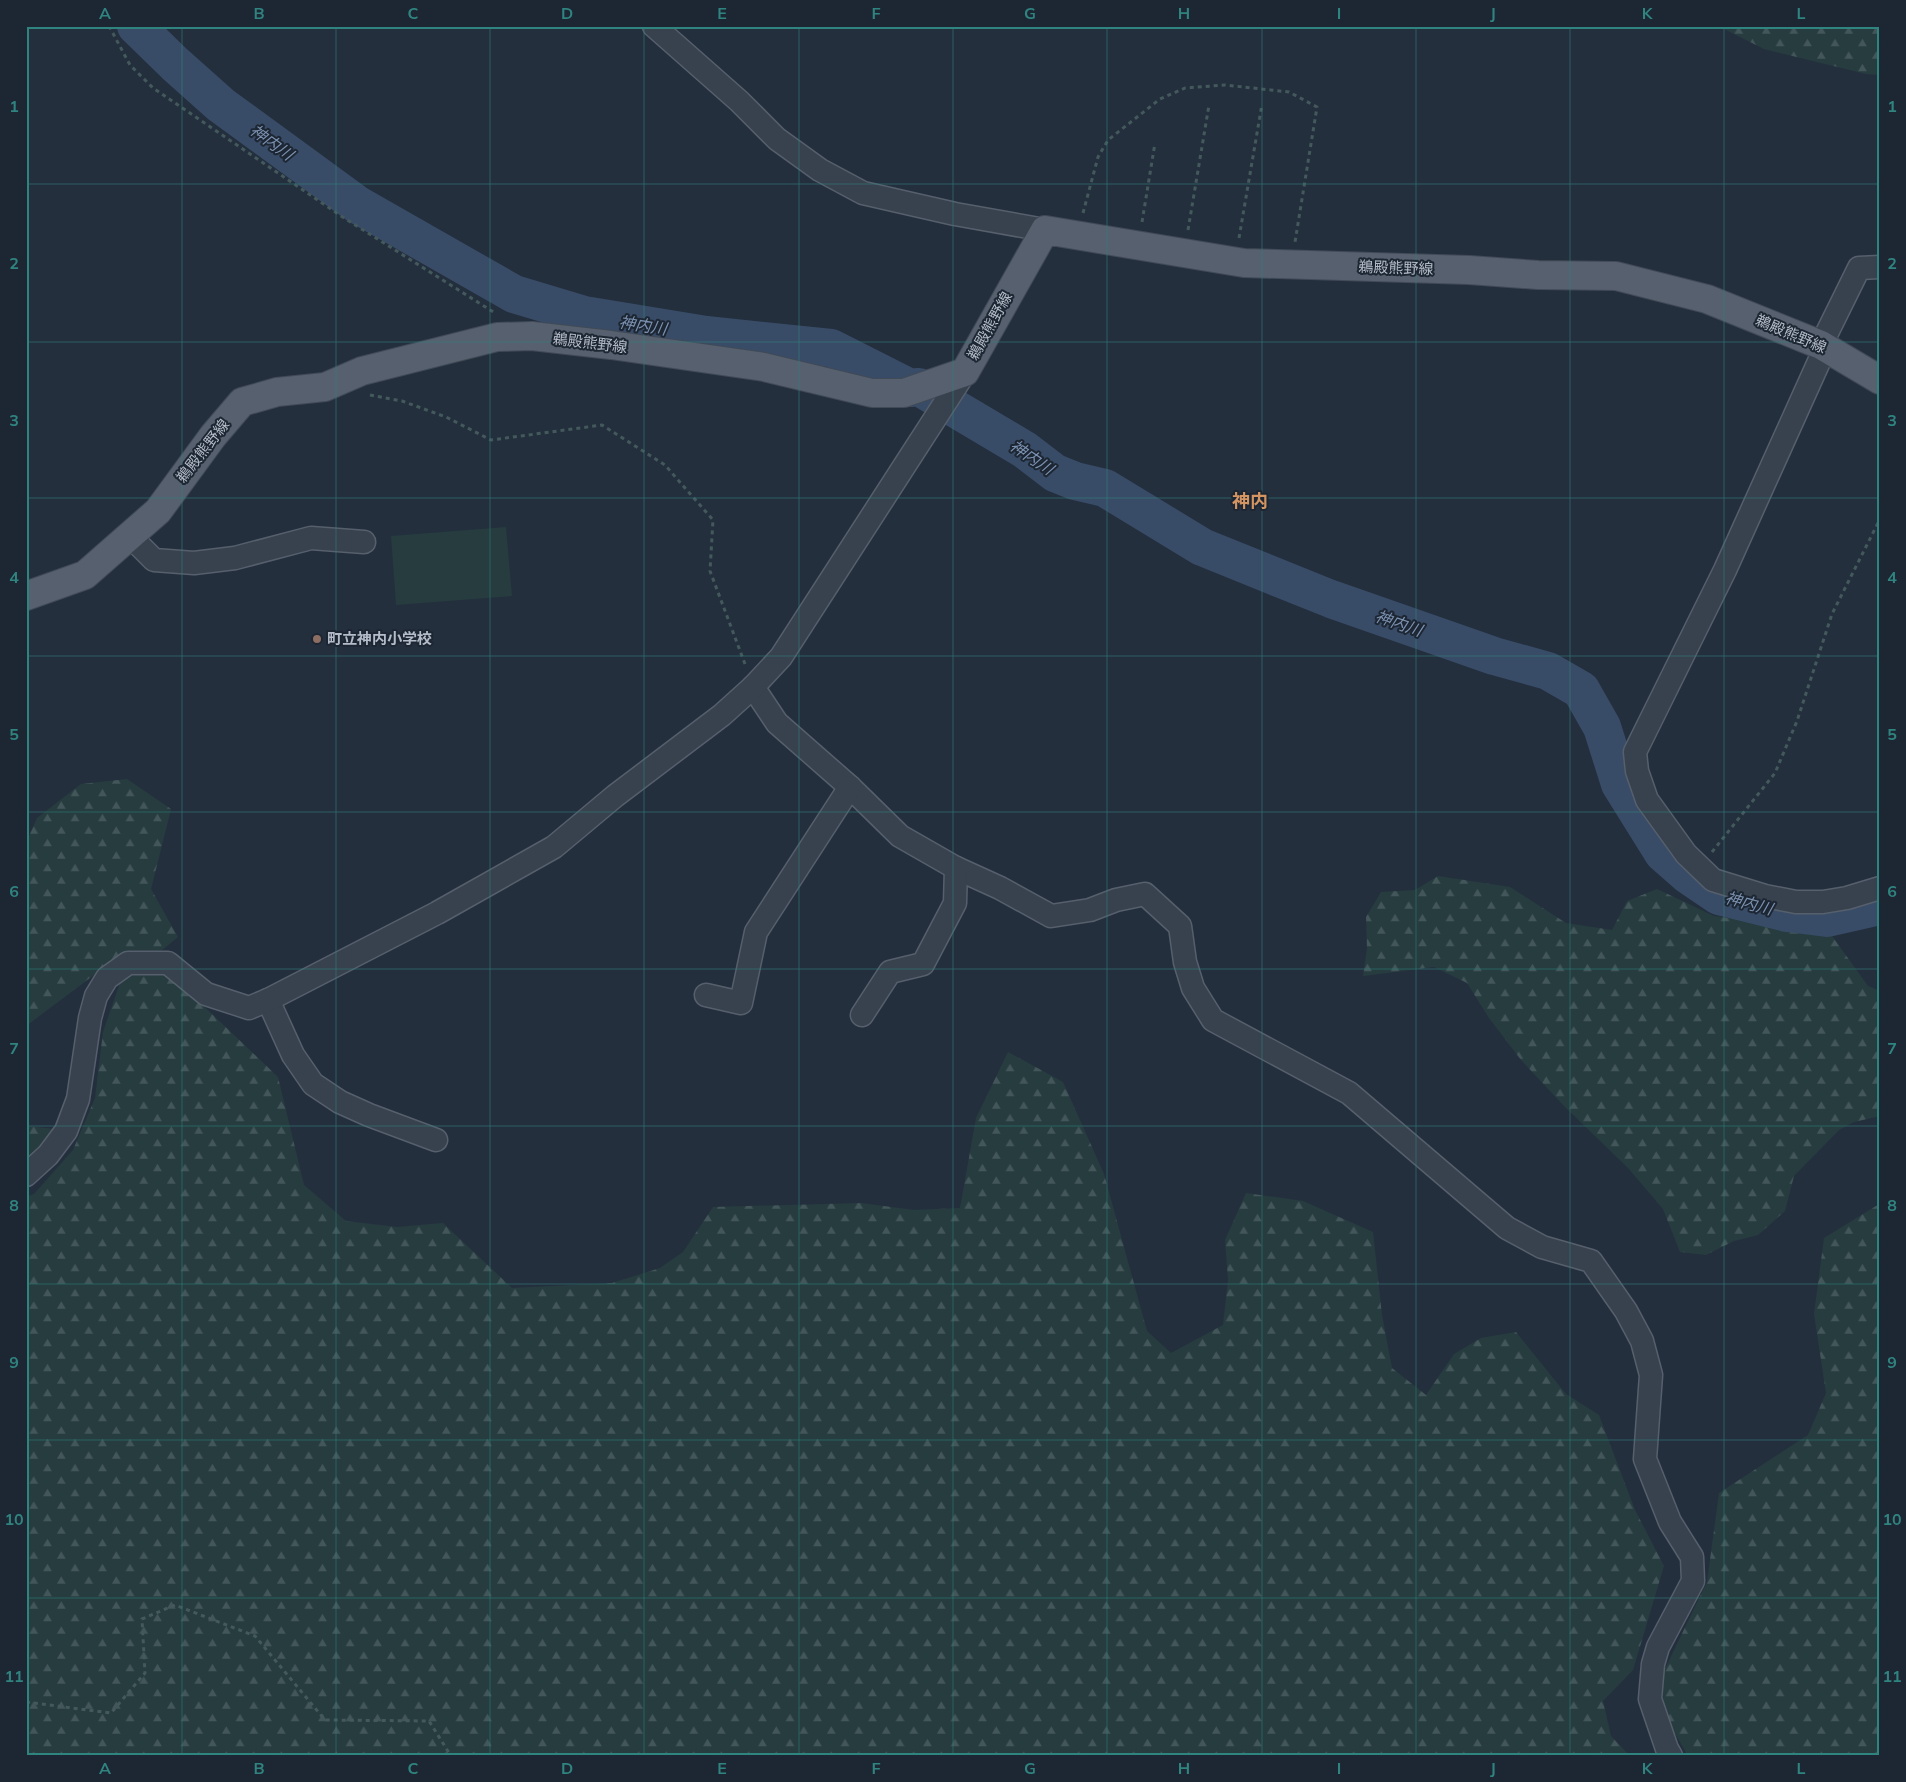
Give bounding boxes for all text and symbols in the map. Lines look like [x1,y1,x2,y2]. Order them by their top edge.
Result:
text: A [99,3,111,23]
text: B [253,3,265,23]
text: C [408,3,419,23]
text: D [561,3,573,23]
text: E [717,3,727,23]
text: F [871,3,881,23]
text: G [1024,3,1036,23]
text: H [1178,3,1190,23]
text: I [1337,3,1341,23]
text: J [1490,3,1496,23]
text: K [1642,3,1654,23]
text: L [1797,3,1806,23]
text: 1 [9,96,19,116]
text: 1 [1887,96,1897,116]
water label: 神内川 [247,120,299,165]
text: 2 [9,253,19,273]
text: 2 [1887,253,1897,273]
street label: 鵜殿熊野線 [1358,257,1434,278]
street label: 鵜殿熊野線 [963,288,1016,363]
street label: 鵜殿熊野線 [1753,310,1829,357]
water label: 神内川 [618,311,670,339]
street label: 鵜殿熊野線 [552,329,628,357]
text: 3 [9,410,19,430]
text: 3 [1887,410,1897,430]
street label: 鵜殿熊野線 [172,415,233,486]
water label: 神内川 [1007,435,1059,480]
district label: 神内 [1232,489,1268,512]
text: 4 [9,567,19,587]
text: 4 [1887,567,1897,587]
water label: 神内川 [1373,606,1427,641]
place label: 町立神内小学校 [327,629,432,648]
marker: 町立神内小学校 [311,633,323,645]
text: 5 [9,724,19,744]
text: 5 [1887,724,1897,744]
text: 6 [9,881,19,901]
text: 6 [1887,881,1897,901]
water label: 神内川 [1723,887,1777,919]
text: 7 [9,1038,19,1058]
text: 7 [1887,1038,1897,1058]
text: 8 [9,1195,19,1215]
text: 8 [1887,1195,1897,1215]
text: 9 [9,1352,19,1372]
text: 9 [1887,1352,1897,1372]
text: 10 [4,1509,24,1529]
text: 10 [1882,1509,1902,1529]
text: 11 [4,1666,24,1686]
text: 11 [1882,1666,1902,1686]
text: A [99,1758,111,1778]
text: B [253,1758,265,1778]
text: C [408,1758,419,1778]
text: D [561,1758,573,1778]
text: E [717,1758,727,1778]
text: F [871,1758,881,1778]
text: G [1024,1758,1036,1778]
text: H [1178,1758,1190,1778]
text: I [1337,1758,1341,1778]
text: J [1490,1758,1496,1778]
text: K [1642,1758,1654,1778]
text: L [1797,1758,1806,1778]

